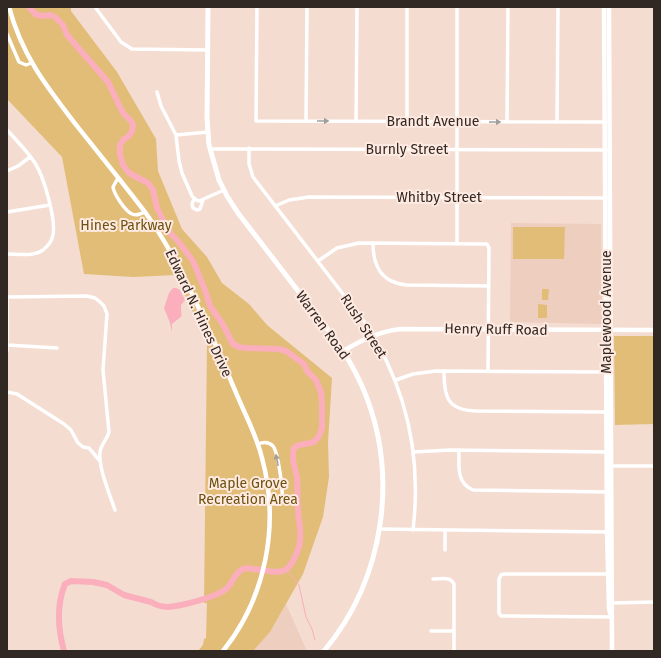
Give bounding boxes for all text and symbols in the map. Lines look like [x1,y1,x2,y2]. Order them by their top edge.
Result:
street label: Brandt Avenue [387,113,479,130]
one-way arrow [317,118,330,124]
one-way arrow [489,119,502,125]
street label: Burnly Street [366,141,449,158]
street label: Whitby Street [396,189,483,206]
park label: Hines Parkway [80,217,172,234]
street label: Edward N. Hines Drive [161,247,236,380]
street label: Maplewood Avenue [598,250,615,374]
street label: Warren Road [292,288,353,363]
street label: Rush Street [337,291,391,362]
street label: Henry Ruff Road [444,320,548,339]
one-way arrow [274,453,280,466]
park label: Maple Grove Recreation Area [198,475,298,508]

